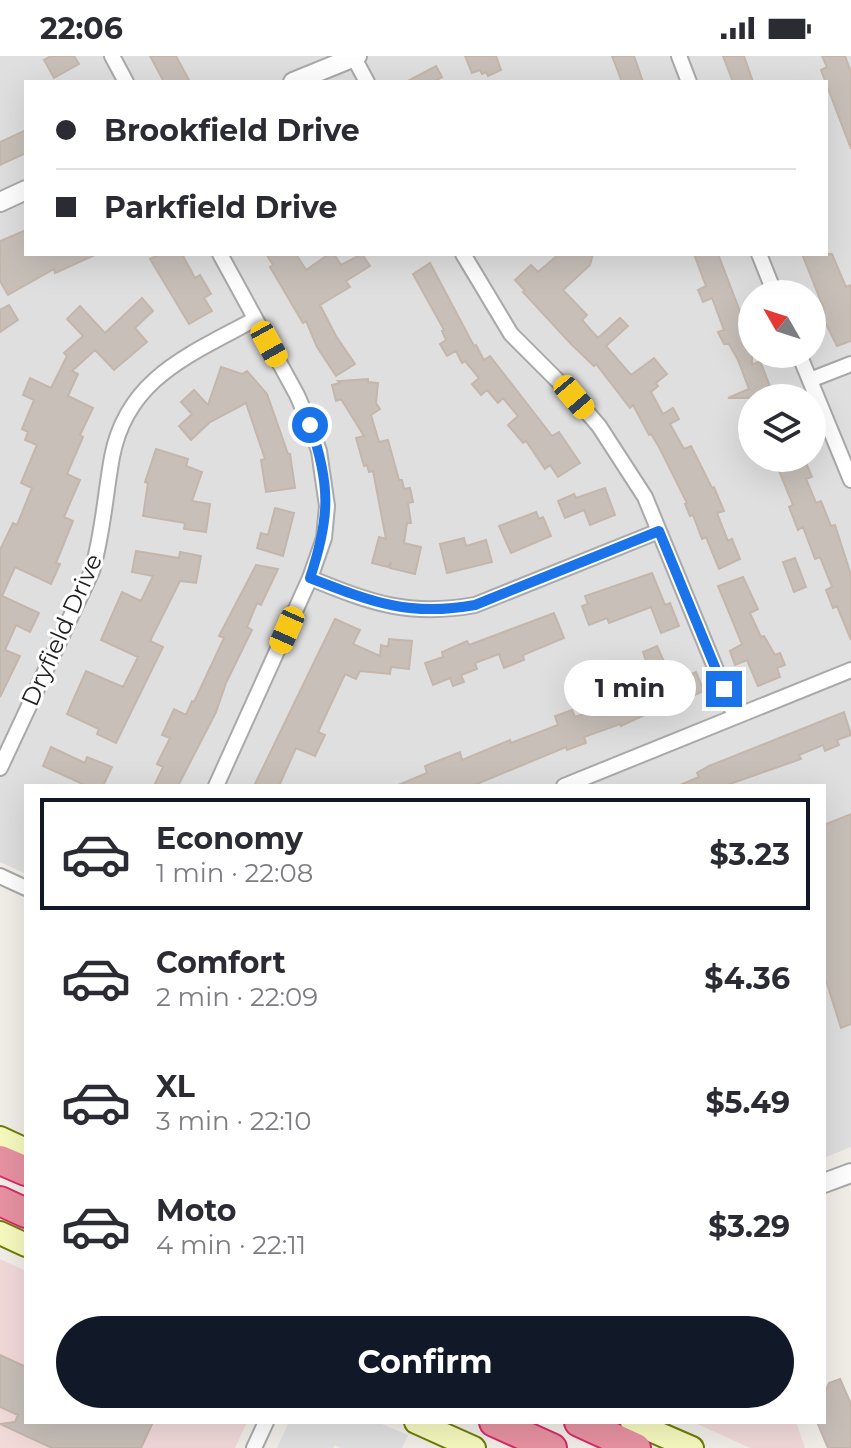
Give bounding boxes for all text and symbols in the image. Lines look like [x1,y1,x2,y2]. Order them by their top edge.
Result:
text: 22:06 [40,10,123,47]
text: Brookfield Drive [104,112,360,149]
text: Parkfield Drive [104,189,337,226]
north arrow [738,280,826,368]
map controls [738,280,826,472]
car [247,317,291,371]
car [549,371,599,423]
button: layers [738,384,826,472]
route start [292,407,328,443]
street label: Dryfield Drive [15,549,108,710]
car [266,603,308,657]
callout: 1 min [564,661,696,717]
route end [706,671,742,707]
text: 1 min [595,672,665,704]
icon: car [60,818,132,890]
text: Economy [156,820,303,857]
text: $3.23 [710,836,790,873]
text: 1 min · 22:08 [156,857,313,889]
icon: car [60,942,132,1014]
text: Comfort [156,944,286,981]
text: $4.36 [704,960,790,997]
text: 2 min · 22:09 [156,981,318,1013]
icon: car [60,1066,132,1138]
text: XL [156,1068,195,1105]
text: $5.49 [705,1084,790,1121]
text: 3 min · 22:10 [156,1105,311,1137]
icon: car [60,1190,132,1262]
text: Moto [156,1192,237,1229]
text: $3.29 [708,1208,790,1245]
text: 4 min · 22:11 [156,1229,306,1261]
button: Confirm [56,1316,794,1408]

